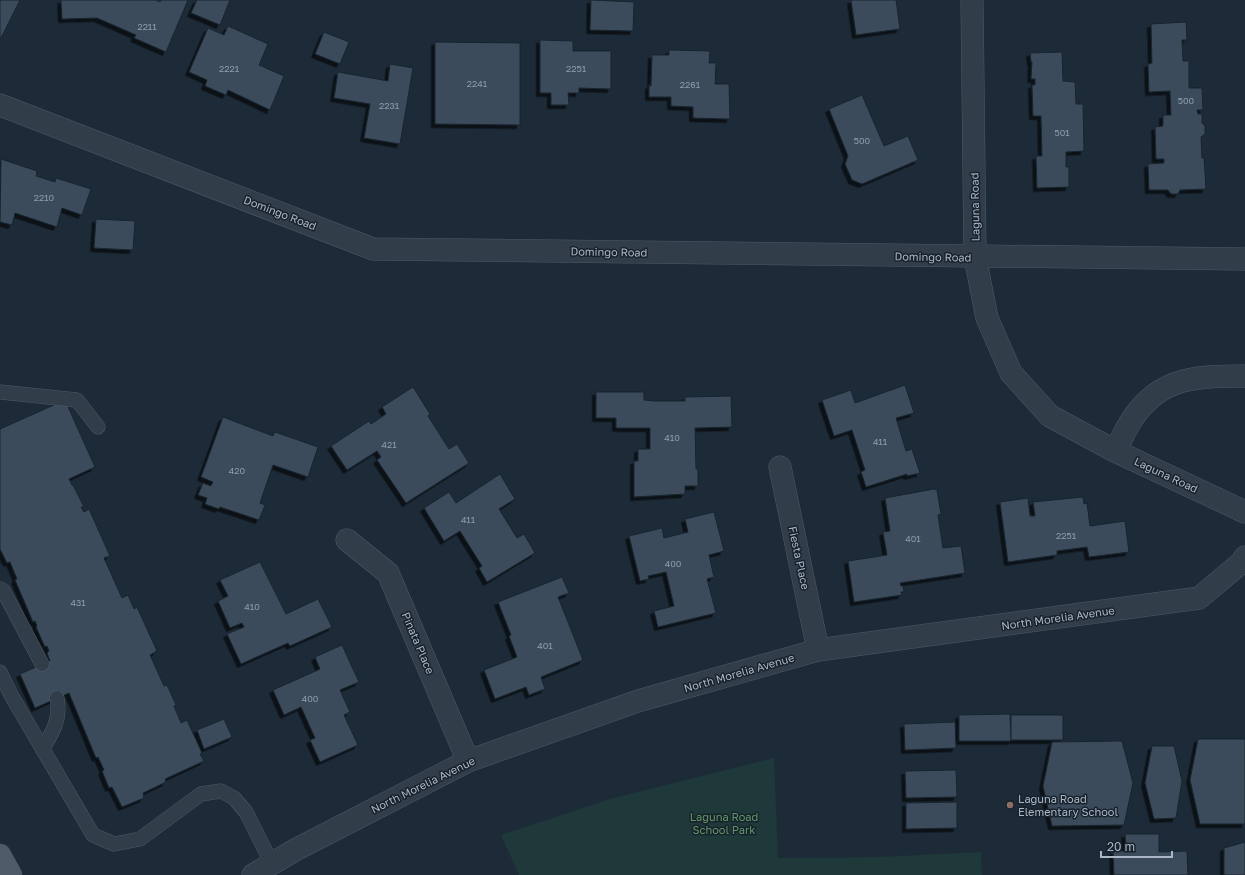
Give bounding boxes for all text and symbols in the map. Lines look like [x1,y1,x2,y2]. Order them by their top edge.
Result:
house number: 2211 [137,21,157,32]
house number: 2221 [219,63,240,74]
house number: 2251 [566,63,587,74]
house number: 2241 [467,78,488,89]
house number: 2261 [680,79,701,90]
house number: 500 [1178,95,1195,106]
house number: 2231 [379,100,400,111]
house number: 501 [1054,127,1070,138]
house number: 500 [854,135,871,146]
street label: Laguna Road [967,173,982,241]
house number: 2210 [34,192,55,203]
street label: Domingo Road [242,193,318,232]
street label: Domingo Road [570,244,648,259]
street label: Domingo Road [894,249,972,264]
house number: 410 [664,432,680,443]
house number: 411 [873,436,888,447]
house number: 421 [381,439,397,450]
street label: Laguna Road [1132,454,1200,495]
house number: 420 [229,465,246,476]
house number: 411 [461,514,476,525]
street label: Fiesta Place [786,525,813,591]
house number: 2251 [1056,530,1077,541]
house number: 401 [905,533,921,544]
house number: 400 [665,558,682,569]
house number: 431 [70,597,86,608]
house number: 410 [244,601,260,612]
street label: North Morelia Avenue [1000,603,1115,632]
street label: Pinata Place [400,610,437,676]
house number: 401 [537,640,553,651]
street label: North Morelia Avenue [682,651,796,695]
house number: 400 [302,693,319,704]
street label: North Morelia Avenue [369,754,477,815]
place label: Laguna Road Elementary School [1018,792,1118,818]
marker: Laguna Road Elementary School [1005,800,1015,810]
park label: Laguna Road School Park [690,810,758,836]
scale bar [1101,833,1172,859]
text: 20 m [1107,839,1135,854]

